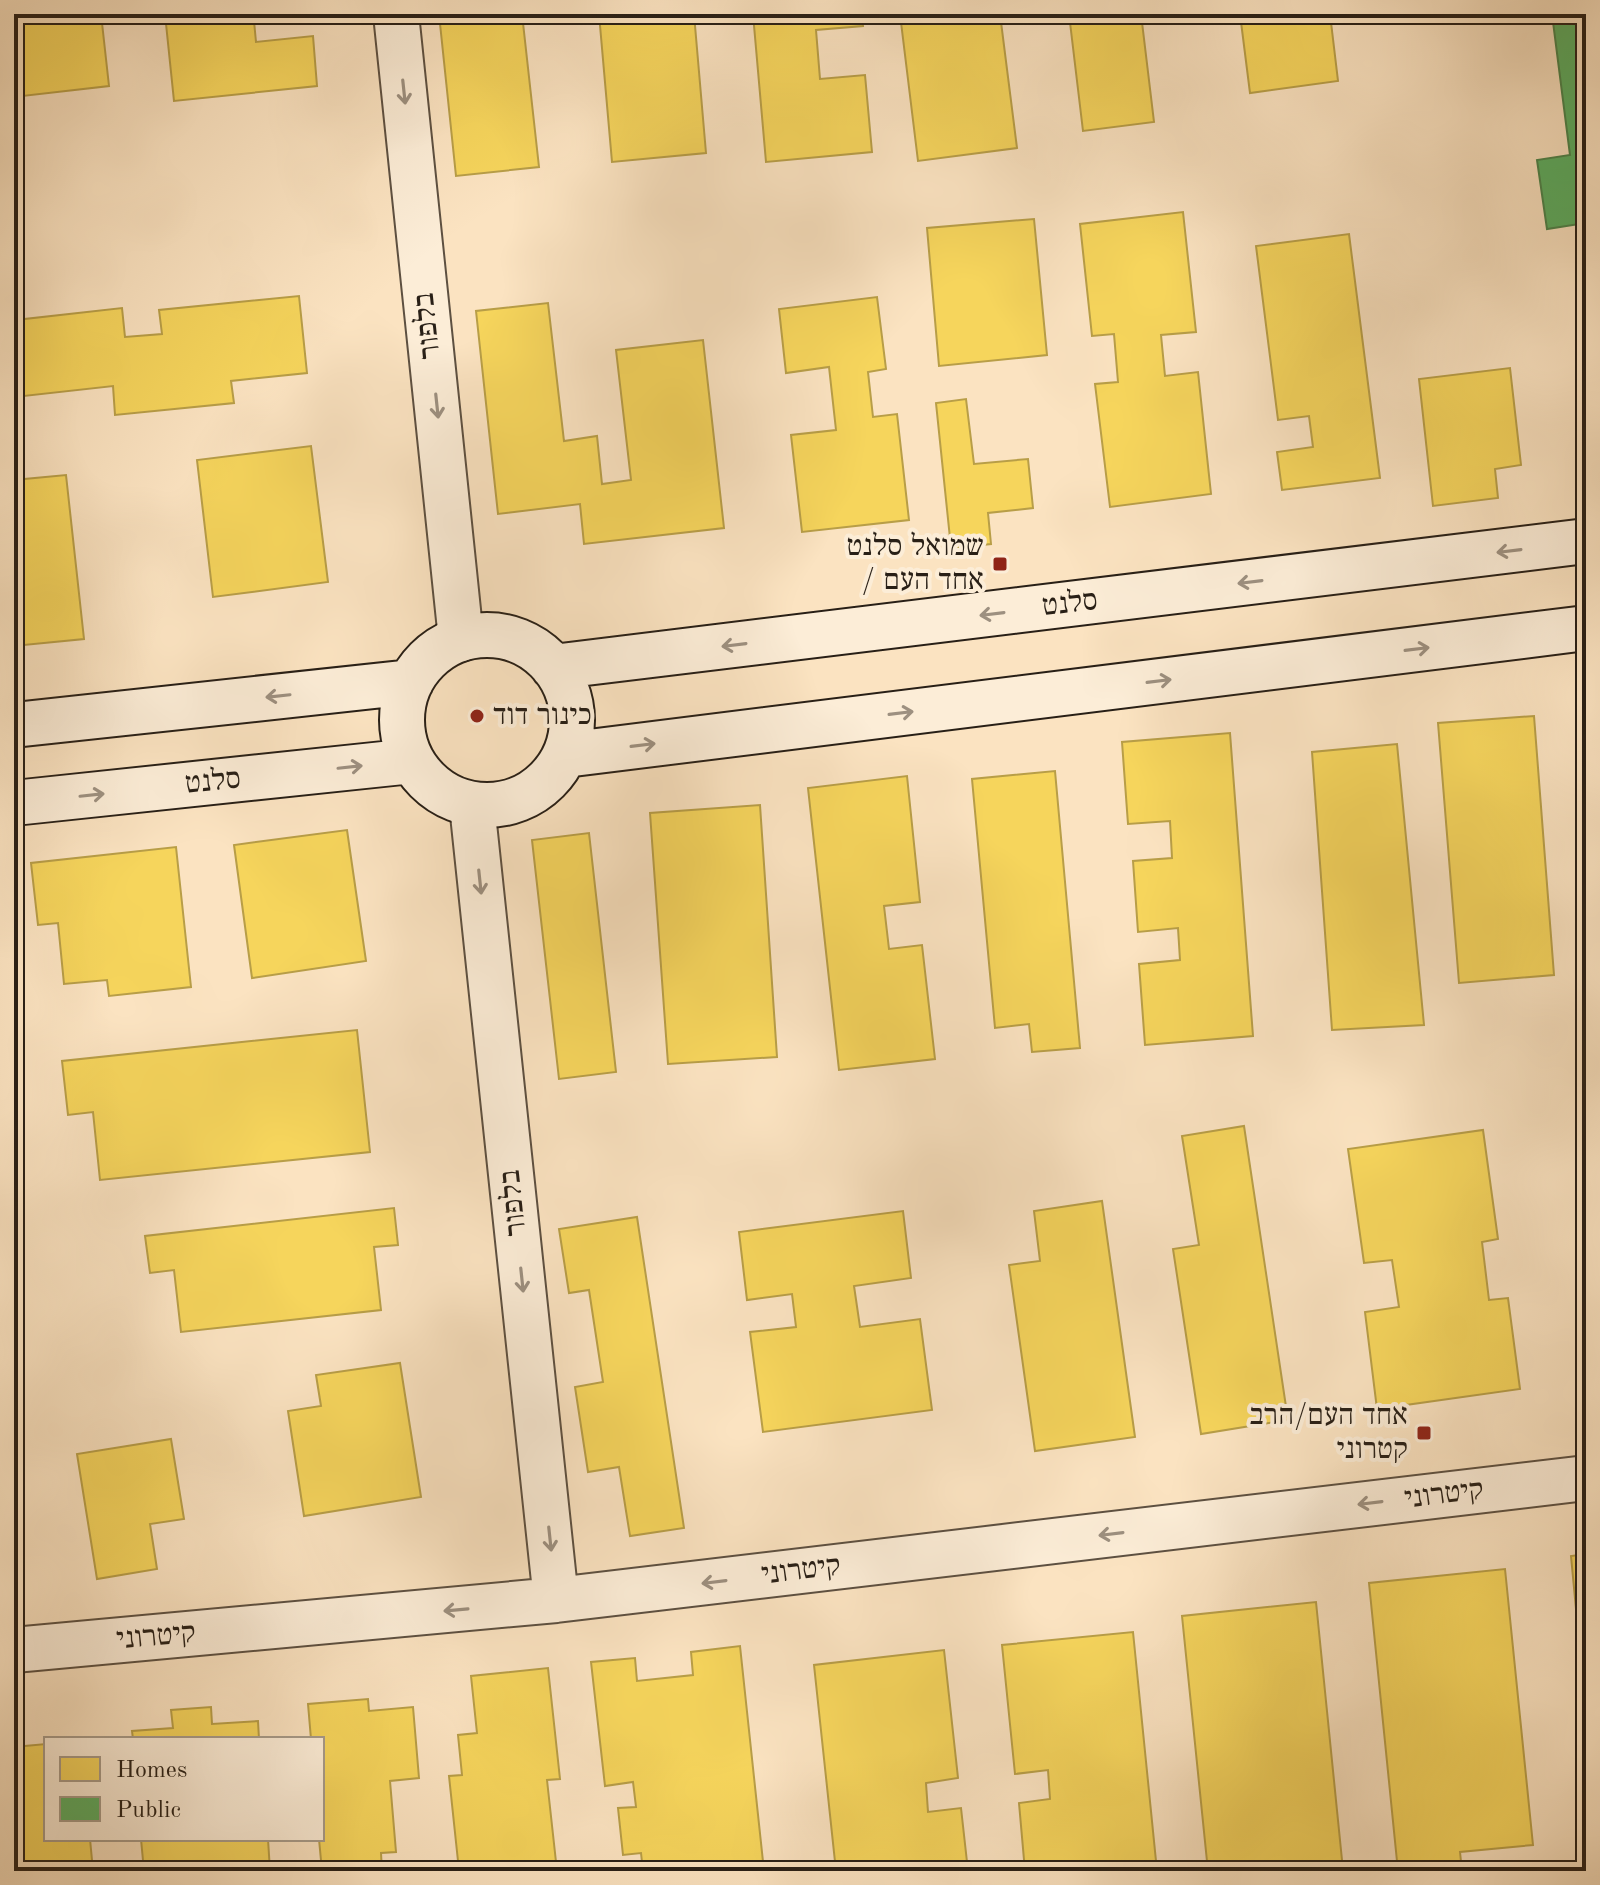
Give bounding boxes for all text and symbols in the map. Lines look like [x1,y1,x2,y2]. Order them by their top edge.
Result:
one-way arrow [396,78,411,104]
street label: בלפור [409,291,446,361]
one-way arrow [429,392,444,419]
place label: שמואל סלנט / אחד העם [847,531,984,596]
one-way arrow [1496,543,1522,558]
marker: שמואל סלנט / אחד העם [991,555,1009,573]
one-way arrow [1238,575,1264,590]
street label: סלנט [1040,585,1100,622]
one-way arrow [979,606,1006,621]
one-way arrow [722,638,747,653]
one-way arrow [1404,641,1429,656]
one-way arrow [1146,673,1171,688]
one-way arrow [265,689,292,704]
place label: כינור דוד [493,701,592,731]
one-way arrow [887,706,914,721]
marker: כינור דוד [468,707,486,725]
one-way arrow [629,738,656,753]
one-way arrow [336,760,363,775]
street label: סלנט [184,763,242,800]
one-way arrow [78,788,104,803]
one-way arrow [473,868,488,895]
street label: בלפור [495,1168,532,1238]
one-way arrow [515,1266,530,1293]
place label: אחד העם/הרב קטרוני [1249,1401,1408,1465]
marker: אחד העם/הרב קטרוני [1415,1424,1433,1442]
street label: קיטרוני [1403,1475,1485,1515]
one-way arrow [1357,1496,1383,1511]
one-way arrow [542,1525,557,1551]
one-way arrow [1098,1527,1125,1542]
street label: קיטרוני [760,1551,842,1591]
one-way arrow [701,1574,728,1589]
one-way arrow [443,1602,470,1617]
street label: קיטרוני [115,1619,197,1655]
legend [44,1737,324,1841]
text: Homes [116,1759,187,1783]
text: Public [116,1799,181,1823]

